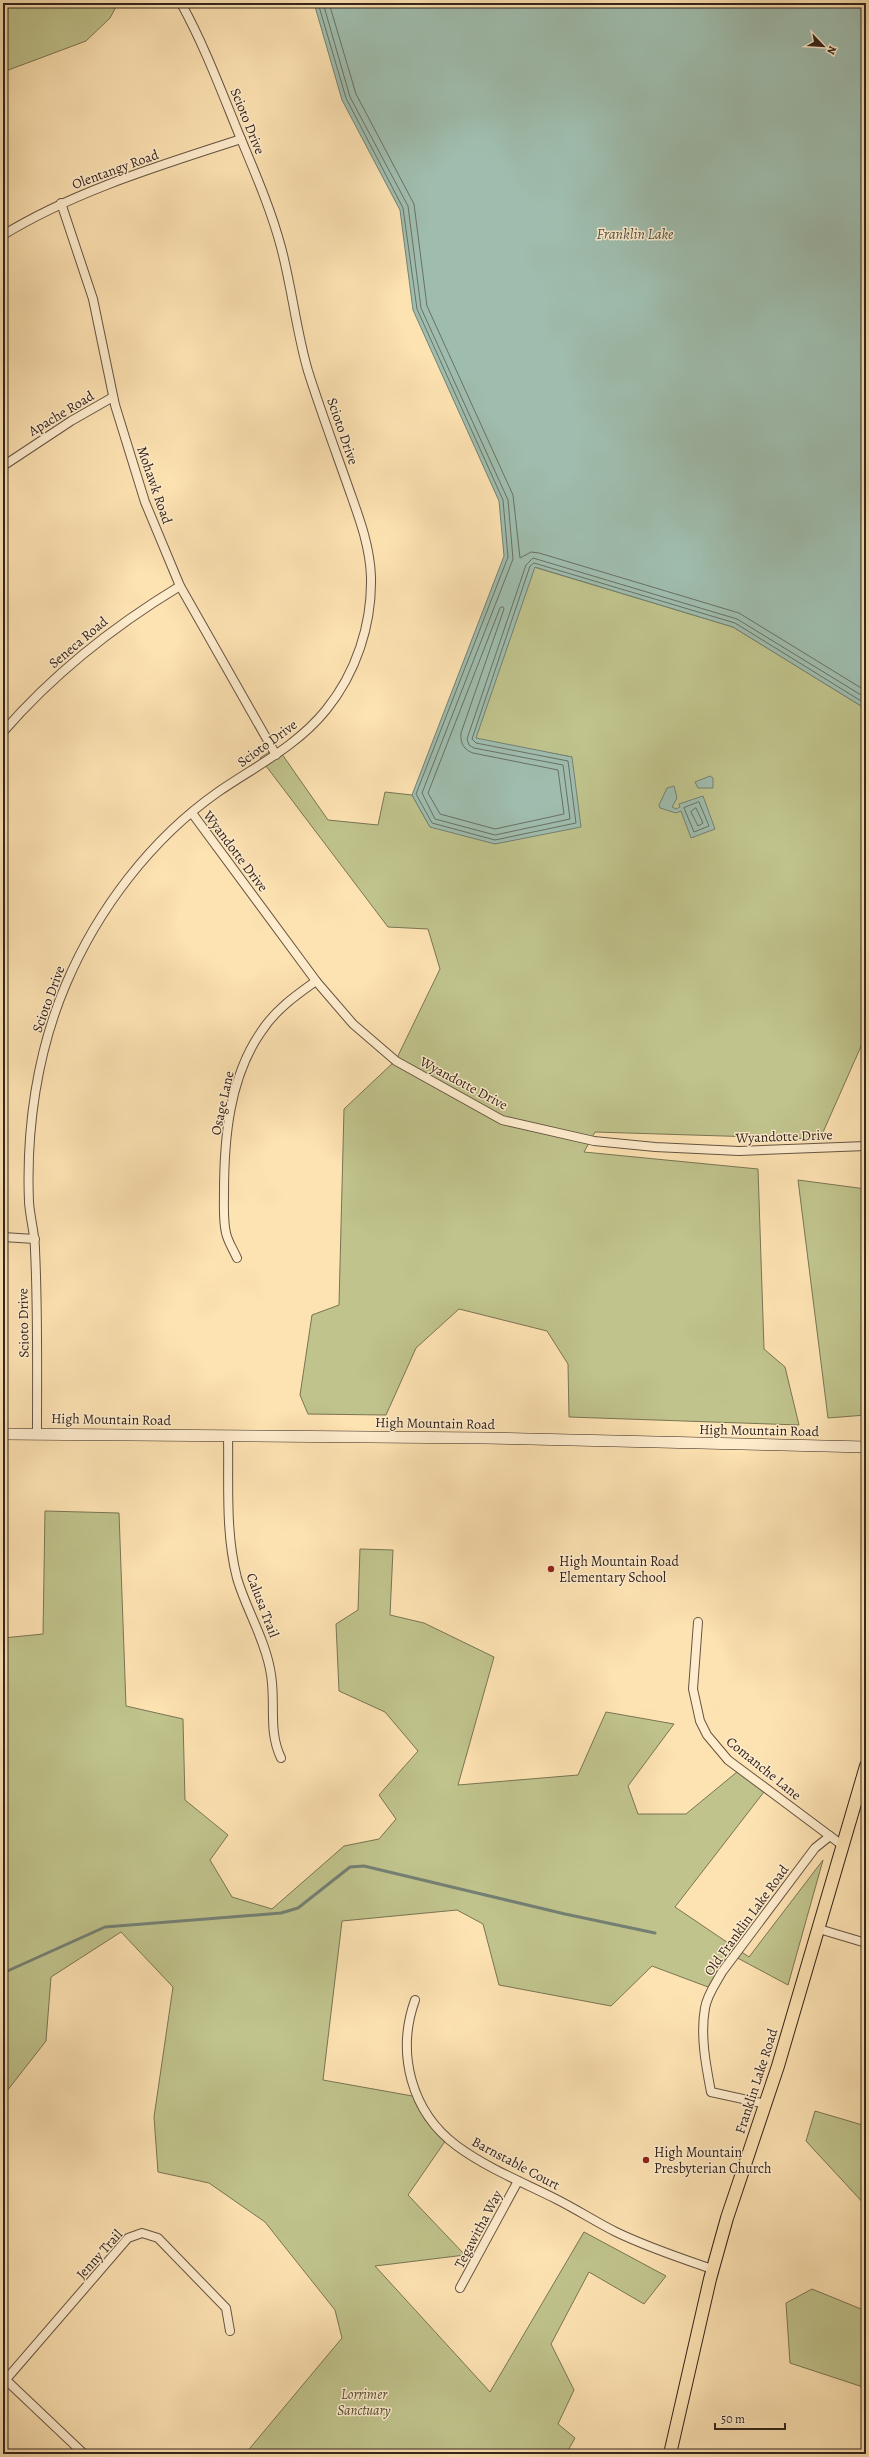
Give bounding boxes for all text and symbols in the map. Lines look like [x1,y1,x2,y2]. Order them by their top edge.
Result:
north arrow [803,26,843,66]
text: N [823,43,840,57]
street label: Scioto Drive [226,85,269,157]
street label: Olentangy Road [69,145,162,194]
water label: Franklin Lake [597,224,674,244]
street label: Apache Road [24,386,98,441]
street label: Scioto Drive [322,395,363,467]
street label: Mohawk Road [132,444,177,527]
street label: Seneca Road [45,612,112,673]
street label: Scioto Drive [233,715,301,772]
street label: Wyandotte Drive [198,806,272,896]
street label: Scioto Drive [28,963,69,1035]
street label: Wyandotte Drive [416,1052,511,1115]
street label: Osage Lane [206,1069,239,1137]
street label: Wyandotte Drive [734,1125,833,1148]
street label: Scioto Drive [13,1288,34,1358]
street label: High Mountain Road [51,1409,172,1430]
street label: High Mountain Road [375,1413,496,1434]
street label: High Mountain Road [699,1420,820,1441]
place label: High Mountain Road Elementary School [559,1552,680,1587]
marker: High Mountain Road Elementary School [546,1564,556,1574]
street label: Calusa Trail [242,1570,284,1641]
street label: Comanche Lane [722,1732,805,1805]
street label: Old Franklin Lake Road [700,1861,793,1980]
street label: Franklin Lake Road [731,2026,783,2136]
street label: Barnstable Court [468,2132,563,2195]
place label: High Mountain Presbyterian Church [654,2143,772,2178]
marker: High Mountain Presbyterian Church [641,2155,651,2165]
street label: Tegawitha Way [450,2186,507,2272]
street label: Jenny Trail [72,2225,127,2283]
park label: Lorrimer Sanctuary [337,2385,391,2420]
scale bar [715,2405,785,2431]
text: 50 m [721,2411,745,2427]

